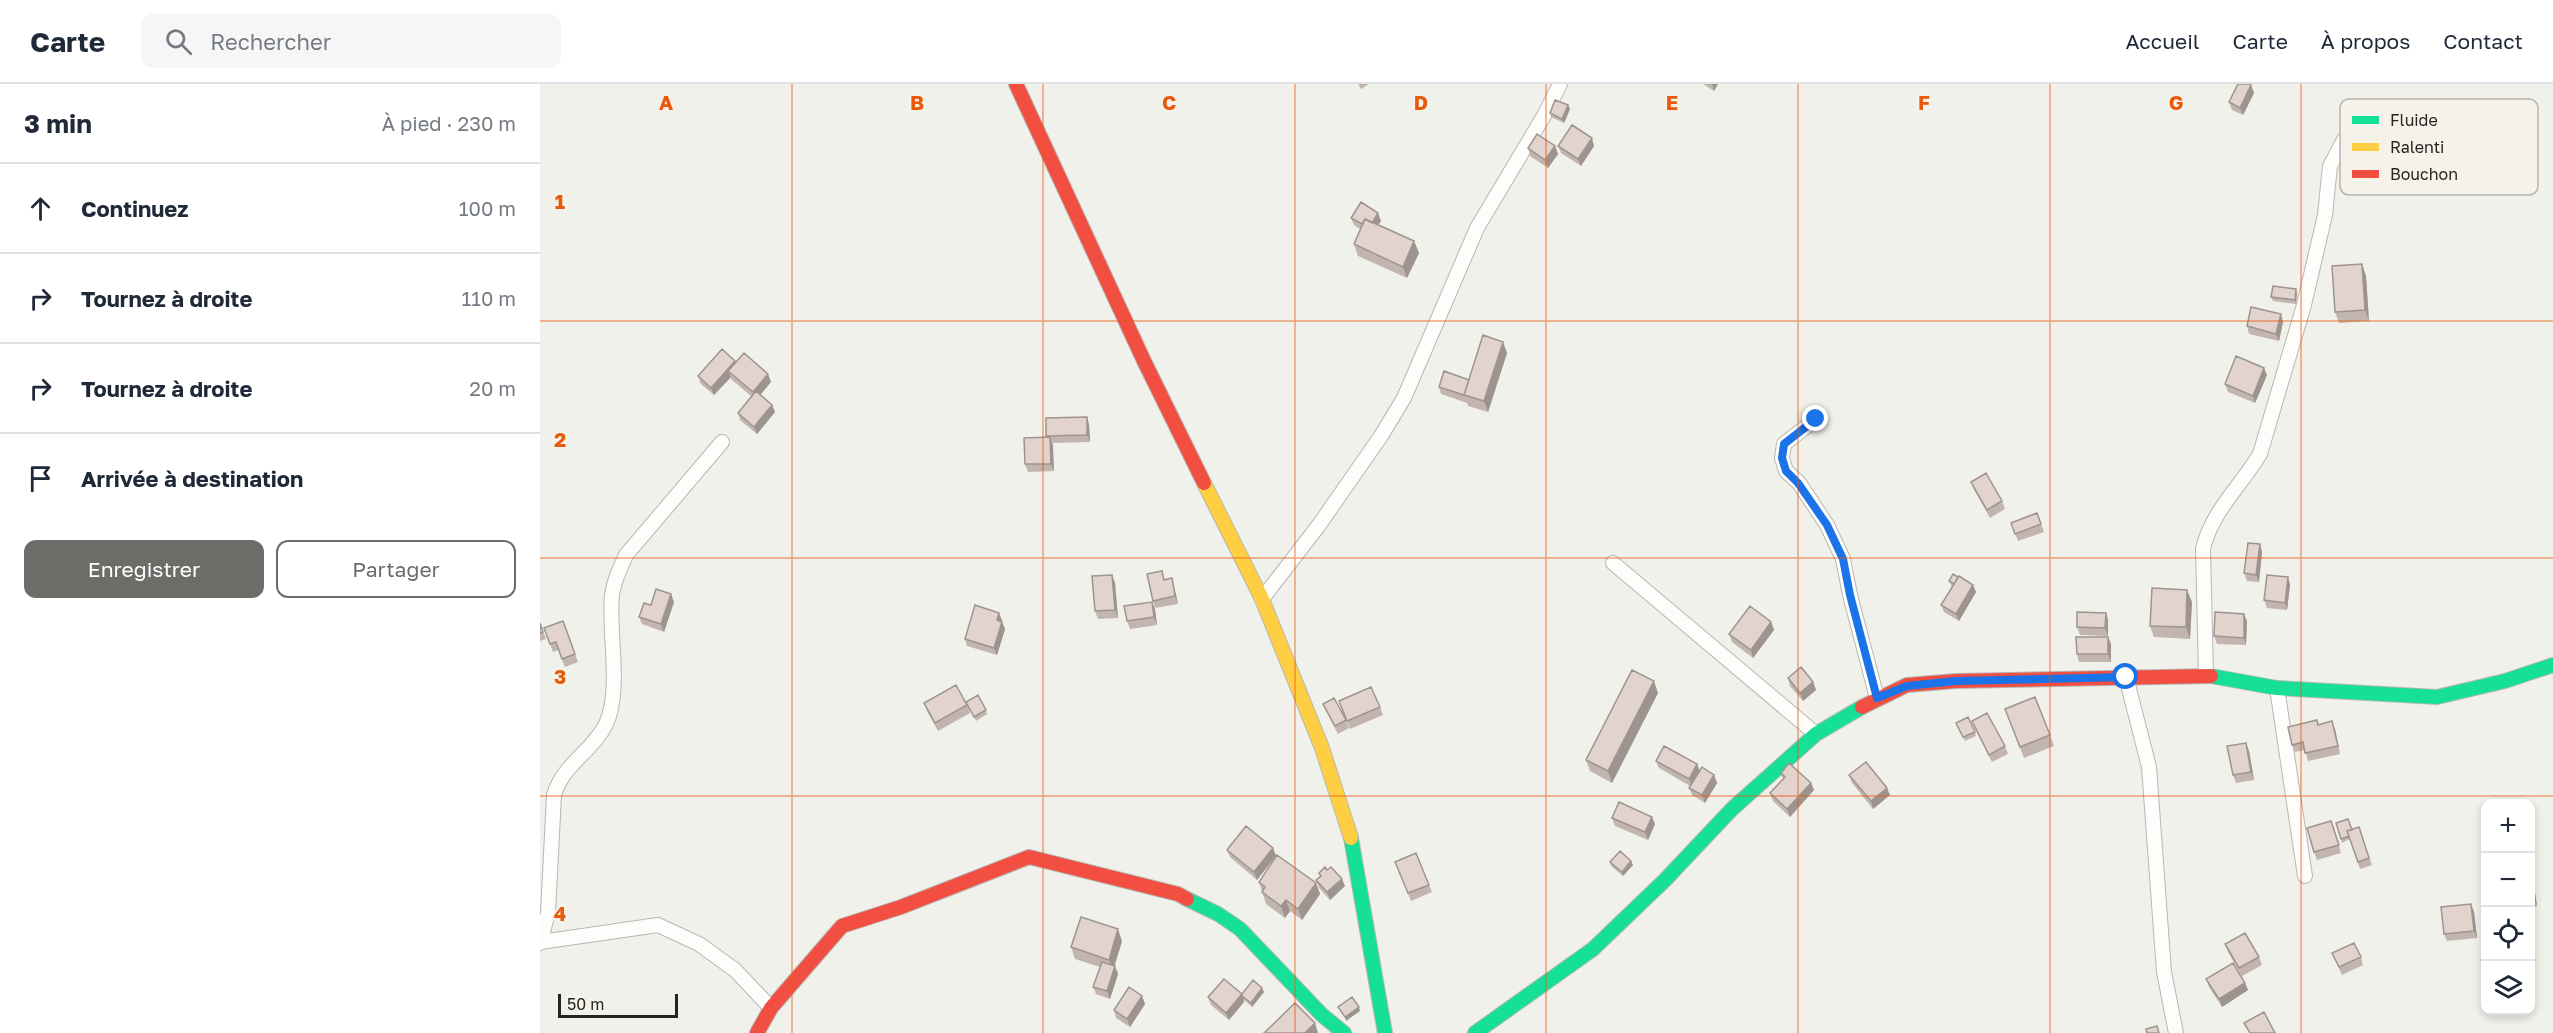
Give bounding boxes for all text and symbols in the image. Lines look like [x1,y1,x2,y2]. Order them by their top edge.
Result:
search box [141,14,561,68]
text: Carte [30,25,105,58]
icon: search [162,25,195,58]
text: Rechercher [210,28,331,55]
text: Accueil [2126,28,2199,54]
text: Carte [2232,28,2288,54]
text: À propos [2321,28,2410,54]
text: Contact [2443,28,2523,54]
text: A [659,90,673,114]
text: B [910,90,924,114]
text: C [1162,90,1176,114]
text: D [1414,90,1428,114]
text: E [1666,90,1678,114]
text: F [1918,90,1930,114]
text: G [2169,90,2183,114]
legend [2340,99,2538,195]
text: 3 min [24,108,92,139]
text: Fluide [2390,110,2438,130]
text: À pied · 230 m [382,111,516,135]
text: Ralenti [2390,137,2444,157]
text: Bouchon [2390,164,2458,184]
text: 1 [555,189,565,213]
icon: ahead [24,192,57,225]
text: Continuez [81,195,188,222]
text: 100 m [459,196,516,220]
icon: right [24,282,57,315]
text: Tournez à droite [81,285,252,312]
text: 110 m [462,286,516,310]
icon: right [24,372,57,405]
text: Tournez à droite [81,375,252,402]
text: 20 m [469,376,516,400]
route end [1802,405,1828,431]
text: 2 [554,427,566,451]
icon: arrive [24,462,57,495]
text: Arrivée à destination [81,465,303,492]
button: Enregistrer [24,540,264,598]
button: Partager [276,540,516,598]
route start [2112,663,2138,689]
text: 3 [554,664,566,688]
map controls [2481,799,2535,1015]
button: + [2481,799,2535,853]
button: − [2481,853,2535,907]
text: 4 [554,901,566,925]
button: locate [2481,907,2535,961]
button: layers [2481,961,2535,1015]
scale bar [558,991,678,1018]
text: 50 m [567,994,604,1014]

